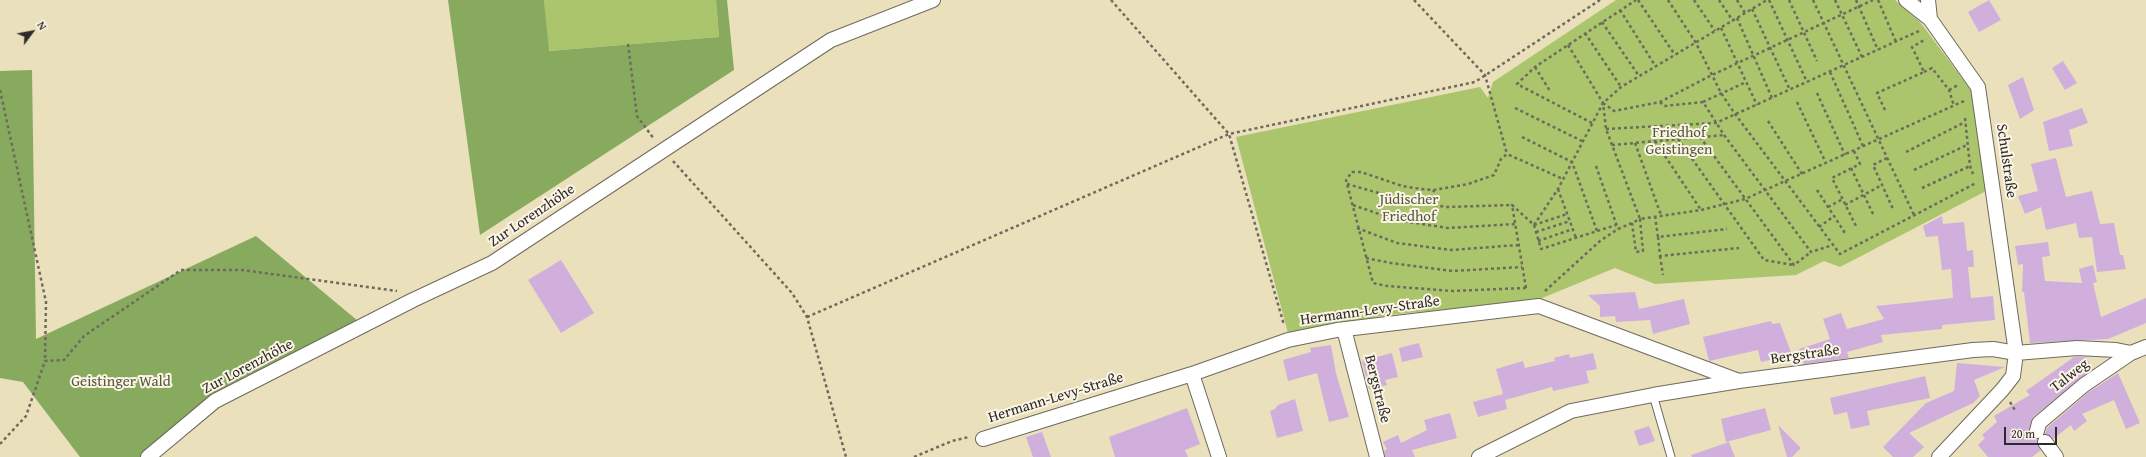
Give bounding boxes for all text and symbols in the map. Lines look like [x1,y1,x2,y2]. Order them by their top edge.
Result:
north arrow [12,12,52,52]
text: N [33,18,51,33]
street label: Schulstraße [1992,123,2020,199]
park label: Friedhof Geistingen [1646,124,1712,159]
street label: Zur Lorenzhöhe [486,181,578,251]
park label: Jüdischer Friedhof [1379,191,1439,226]
street label: Hermann-Levy-Straße [1299,292,1441,330]
street label: Zur Lorenzhöhe [200,336,296,398]
street label: Bergstraße [1769,341,1841,369]
street label: Bergstraße [1360,353,1394,425]
street label: Talweg [2047,355,2093,397]
street label: Hermann-Levy-Straße [986,369,1126,427]
park label: Geistinger Wald [71,373,171,391]
scale bar [2006,419,2059,445]
text: 20 m [2011,425,2035,442]

